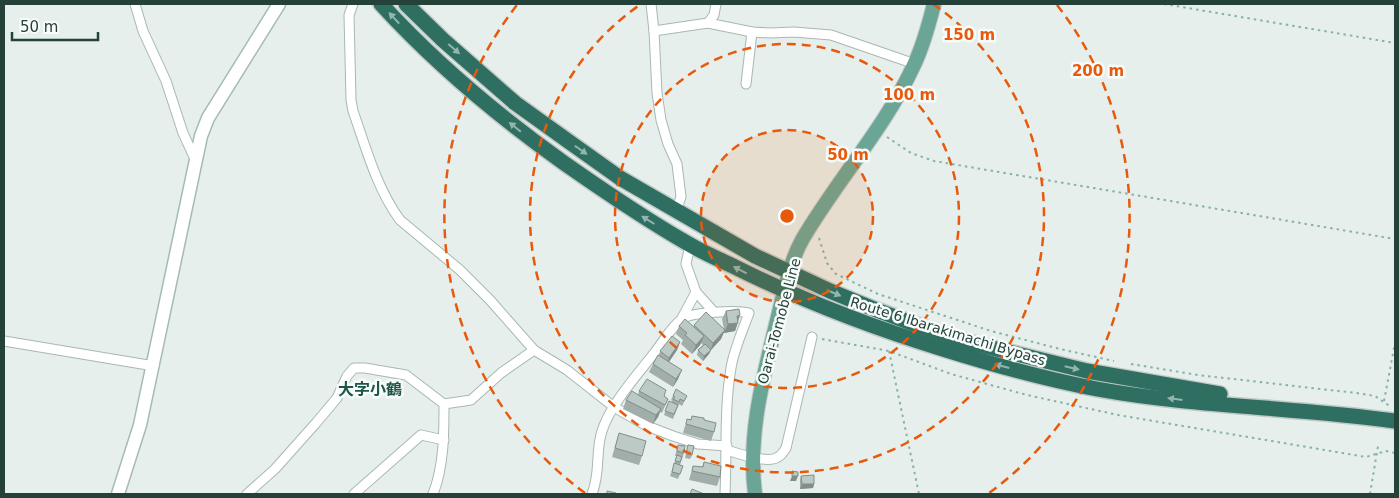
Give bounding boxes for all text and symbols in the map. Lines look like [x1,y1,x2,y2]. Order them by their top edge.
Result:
scale bar [12,10,99,42]
one-way arrow [388,13,400,25]
text: 50 m [20,18,58,36]
text: 150 m [943,26,995,44]
one-way arrow [447,44,460,55]
text: 200 m [1072,62,1124,80]
text: 100 m [883,86,935,104]
one-way arrow [509,121,522,132]
one-way arrow [574,145,588,155]
text: 50 m [827,146,869,164]
centre of rings [778,207,796,225]
one-way arrow [641,215,655,224]
street label: Oarai-Tomobe Line [754,256,804,386]
one-way arrow [733,266,747,274]
one-way arrow [827,289,841,297]
street label: Route 6 Ibarakimachi Bypass [848,294,1048,368]
one-way arrow [994,362,1009,370]
one-way arrow [1065,364,1080,372]
district label: 大字小鶴 [338,380,402,399]
one-way arrow [1166,395,1182,403]

